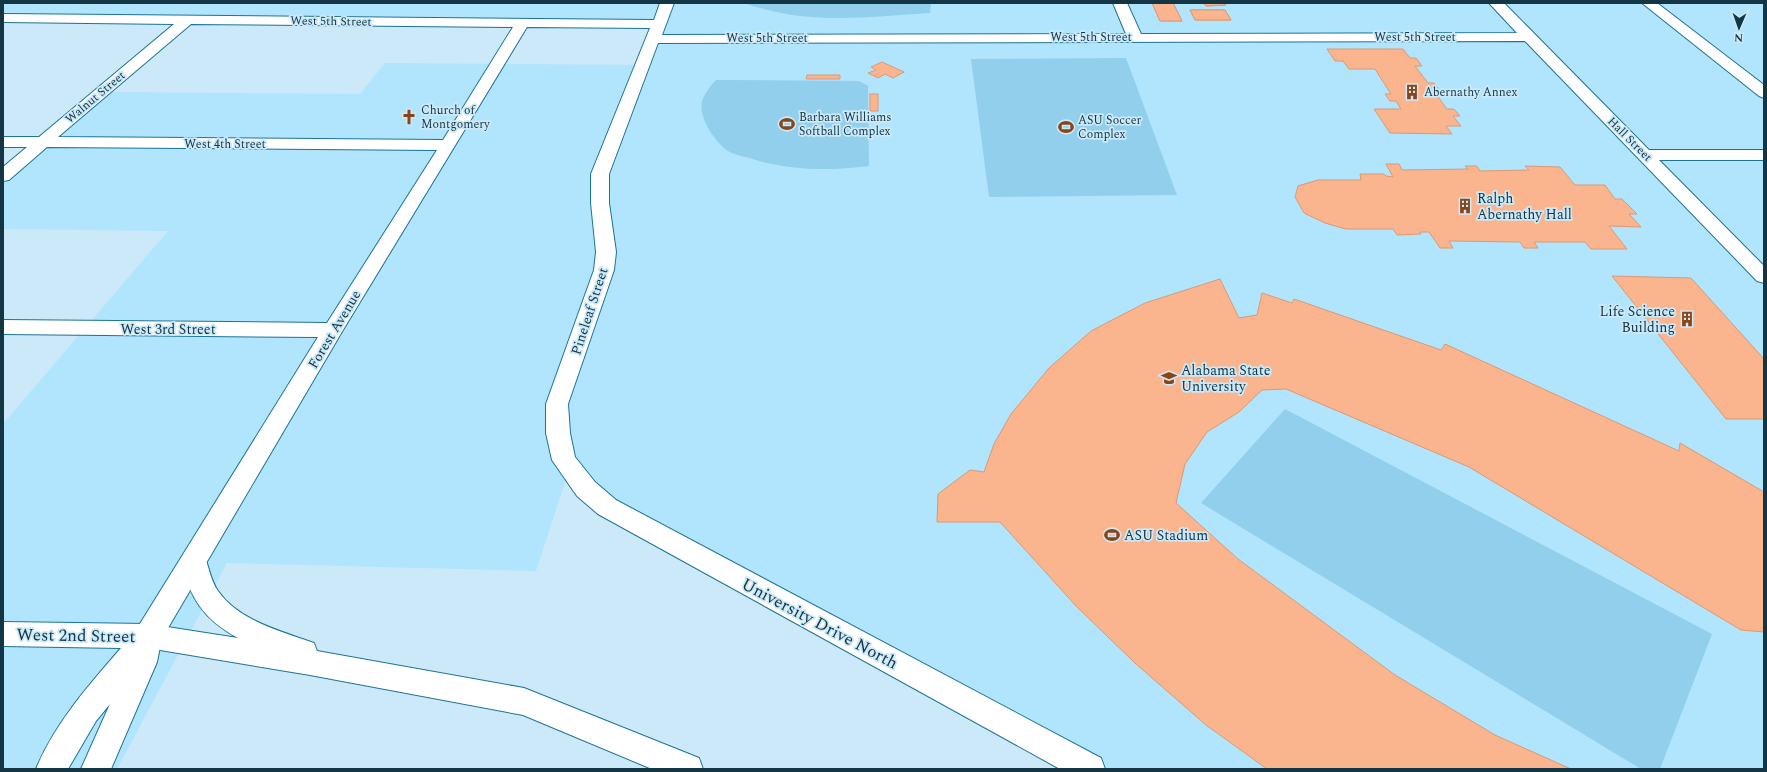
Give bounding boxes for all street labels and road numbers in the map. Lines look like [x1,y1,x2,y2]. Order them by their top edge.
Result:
street label: West 5th Street [290,11,372,32]
street label: West 5th Street [1050,28,1132,47]
street label: West 5th Street [1374,28,1456,47]
street label: West 5th Street [726,29,808,48]
street label: Walnut Street [61,67,130,128]
street label: Hall Street [1603,112,1657,166]
street label: West 4th Street [184,135,266,154]
street label: Pineleaf Street [565,265,614,358]
street label: Forest Avenue [303,286,366,373]
street label: West 3rd Street [120,319,216,340]
street label: University Drive North [737,572,903,676]
street label: West 2nd Street [16,622,136,650]

